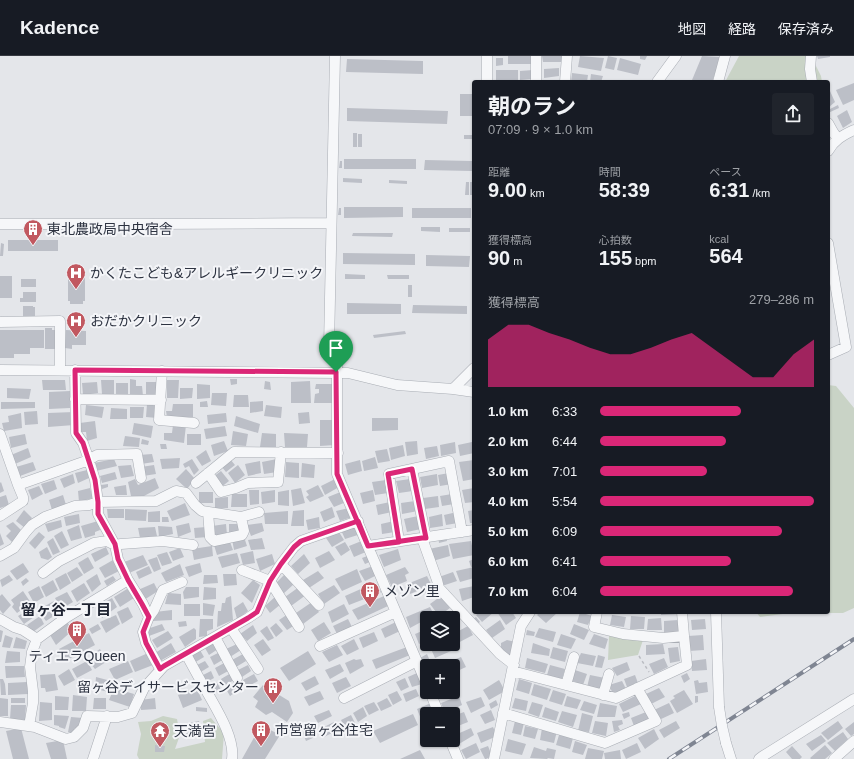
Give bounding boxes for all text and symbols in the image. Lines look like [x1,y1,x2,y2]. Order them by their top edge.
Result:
text: Kadence [20,17,99,38]
text: 地図 [678,21,706,37]
text: 経路 [728,21,756,37]
text: 保存済み [778,21,834,37]
button: share [772,93,814,135]
text: 朝のラン [488,94,576,119]
text: 07:09 · 9 × 1.0 km [488,122,593,137]
text: 距離 [488,166,510,178]
text: 時間 [599,166,621,178]
text: ペース [709,166,742,178]
text: 9.00 [488,179,527,201]
text: 58:39 [599,179,650,201]
text: 6:31 [709,179,749,201]
text: km [527,187,545,199]
text: /km [749,187,770,199]
building icon: 東北農政局中央宿舎 [22,218,44,246]
place label: 東北農政局中央宿舎 [47,221,173,237]
text: kcal [709,233,729,245]
text: 獲得標高 [488,234,532,246]
text: 心拍数 [599,234,632,246]
text: 564 [709,245,743,267]
text: 90 [488,247,510,269]
text: 155 [599,247,632,269]
text: m [510,255,522,267]
text: bpm [632,255,657,267]
hospital icon: かくたこども&アレルギークリニック [65,262,87,290]
place label: かくたこども&アレルギークリニック [90,265,323,281]
text: 279–286 m [749,292,814,307]
text: 獲得標高 [488,295,540,310]
hospital icon: おだかクリニック [65,310,87,338]
place label: おだかクリニック [90,313,202,329]
pin [319,331,353,372]
icon: arrive [325,337,347,359]
text: 1.0 km [488,404,528,419]
text: 6:33 [552,404,577,419]
text: 2.0 km [488,434,528,449]
text: 6:44 [552,434,577,449]
text: 3.0 km [488,464,528,479]
text: 7:01 [552,464,577,479]
text: 4.0 km [488,494,528,509]
text: 5:54 [552,494,577,509]
text: 5.0 km [488,524,528,539]
text: 6:09 [552,524,577,539]
text: 6.0 km [488,554,528,569]
text: 6:41 [552,554,577,569]
building icon: メゾン里 [359,580,381,608]
place label: メゾン里 [384,583,440,599]
text: 7.0 km [488,584,528,599]
text: 6:04 [552,584,577,599]
district label: 留ヶ谷一丁目 [21,601,111,618]
map controls [420,611,460,747]
button: layers [420,611,460,651]
building icon: ティエラQueen [66,619,88,647]
place label: ティエラQueen [28,648,126,664]
button: + [420,659,460,699]
building icon: 留ヶ谷デイサービスセンター [262,676,284,704]
place label: 留ヶ谷デイサービスセンター [77,679,259,695]
button: − [420,707,460,747]
building icon: 市営留ヶ谷住宅 [250,719,272,747]
temple icon: 天満宮 [149,720,171,748]
place label: 市営留ヶ谷住宅 [275,722,373,738]
place label: 天満宮 [174,723,216,739]

